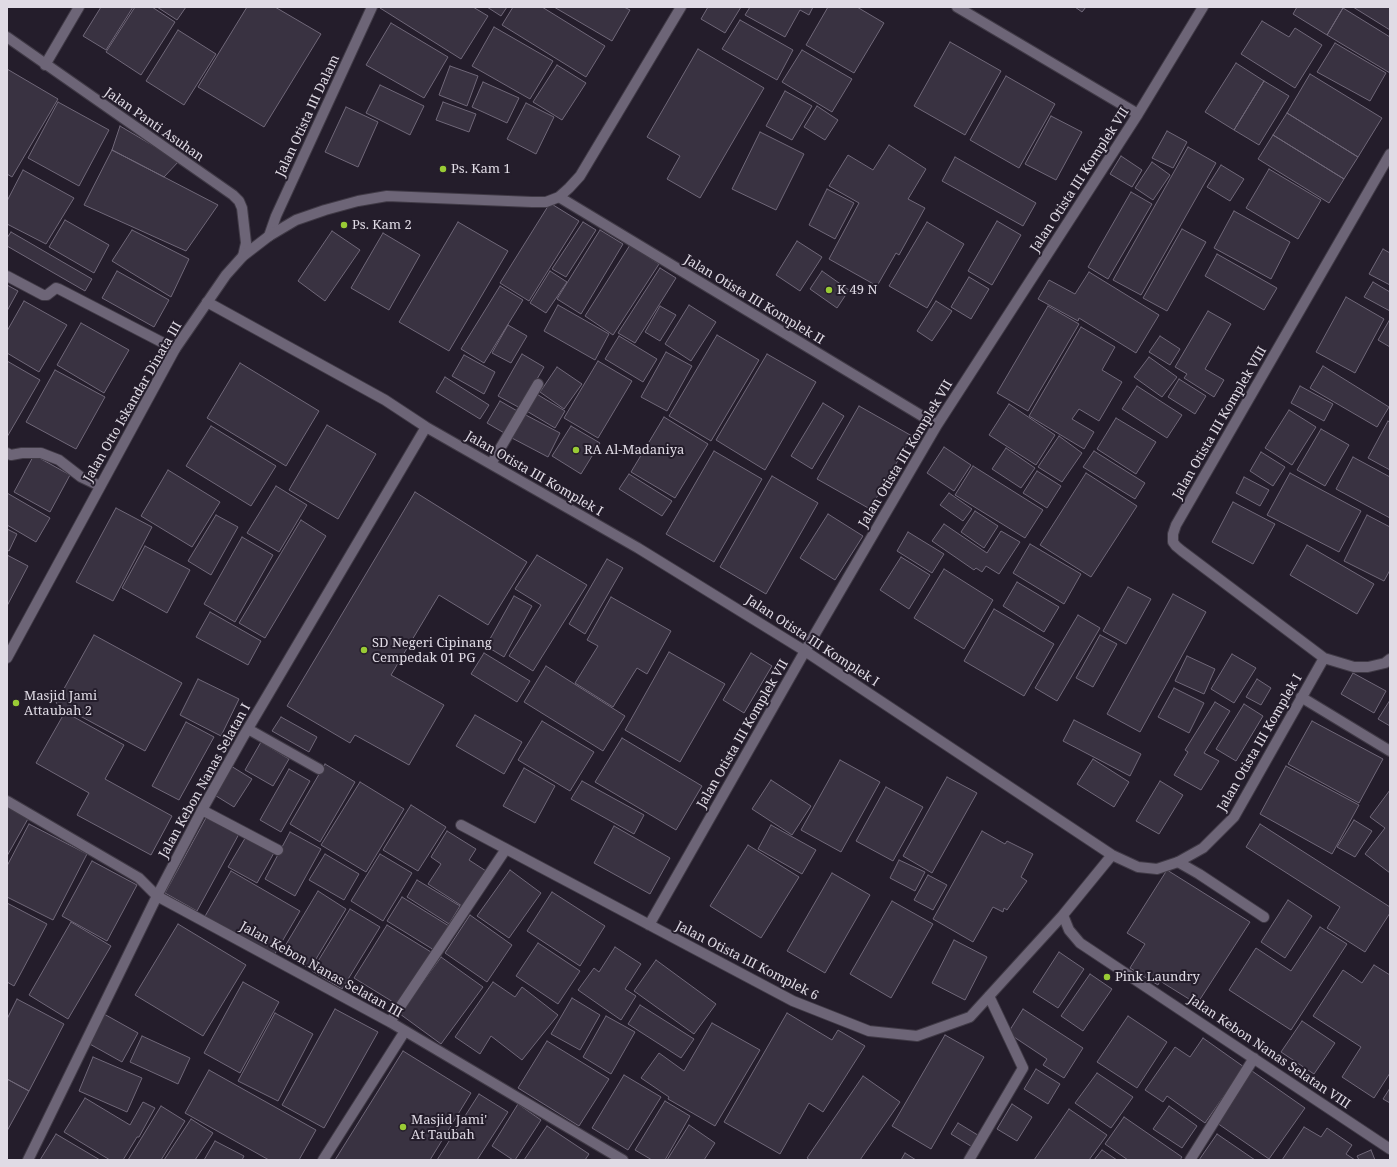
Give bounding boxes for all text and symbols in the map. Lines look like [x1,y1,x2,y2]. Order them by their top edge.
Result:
street label: Jalan Otista III Dalam [273,53,343,179]
street label: Jalan Panti Asuhan [101,85,207,165]
street label: Jalan Otista III Komplek VII [1027,105,1133,255]
place label: Ps. Kam 1 [451,161,511,177]
marker: Ps. Kam 1 [438,164,448,174]
place label: Ps. Kam 2 [352,217,412,233]
marker: Ps. Kam 2 [339,220,349,230]
street label: Jalan Otista III Komplek II [681,252,827,348]
place label: K 49 N [837,282,877,298]
marker: K 49 N [824,285,834,295]
street label: Jalan Otto Iskandar Dinata III [81,319,185,485]
street label: Jalan Otista III Komplek VIII [1170,344,1270,502]
street label: Jalan Otista III Komplek VII [856,377,956,531]
street label: Jalan Otista III Komplek I [463,428,605,520]
place label: RA Al-Madaniya [584,442,684,458]
marker: RA Al-Madaniya [571,445,581,455]
street label: Jalan Otista III Komplek I [742,592,882,690]
place label: SD Negeri Cipinang Cempedak 01 PG [372,635,492,666]
marker: SD Negeri Cipinang Cempedak 01 PG [359,645,369,655]
street label: Jalan Otista III Komplek VII [694,657,792,811]
street label: Jalan Otista III Komplek I [1214,672,1306,814]
place label: Masjid Jami Attaubah 2 [24,688,97,719]
marker: Masjid Jami Attaubah 2 [11,698,21,708]
street label: Jalan Kebon Nanas Selatan I [156,701,254,861]
street label: Jalan Otista III Komplek 6 [673,918,821,1004]
street label: Jalan Kebon Nanas Selatan III [237,919,405,1021]
place label: Pink Laundry [1115,969,1200,985]
marker: Pink Laundry [1102,972,1112,982]
street label: Jalan Kebon Nanas Selatan VIII [1185,992,1353,1112]
place label: Masjid Jami' At Taubah [411,1112,487,1143]
marker: Masjid Jami' At Taubah [398,1122,408,1132]

